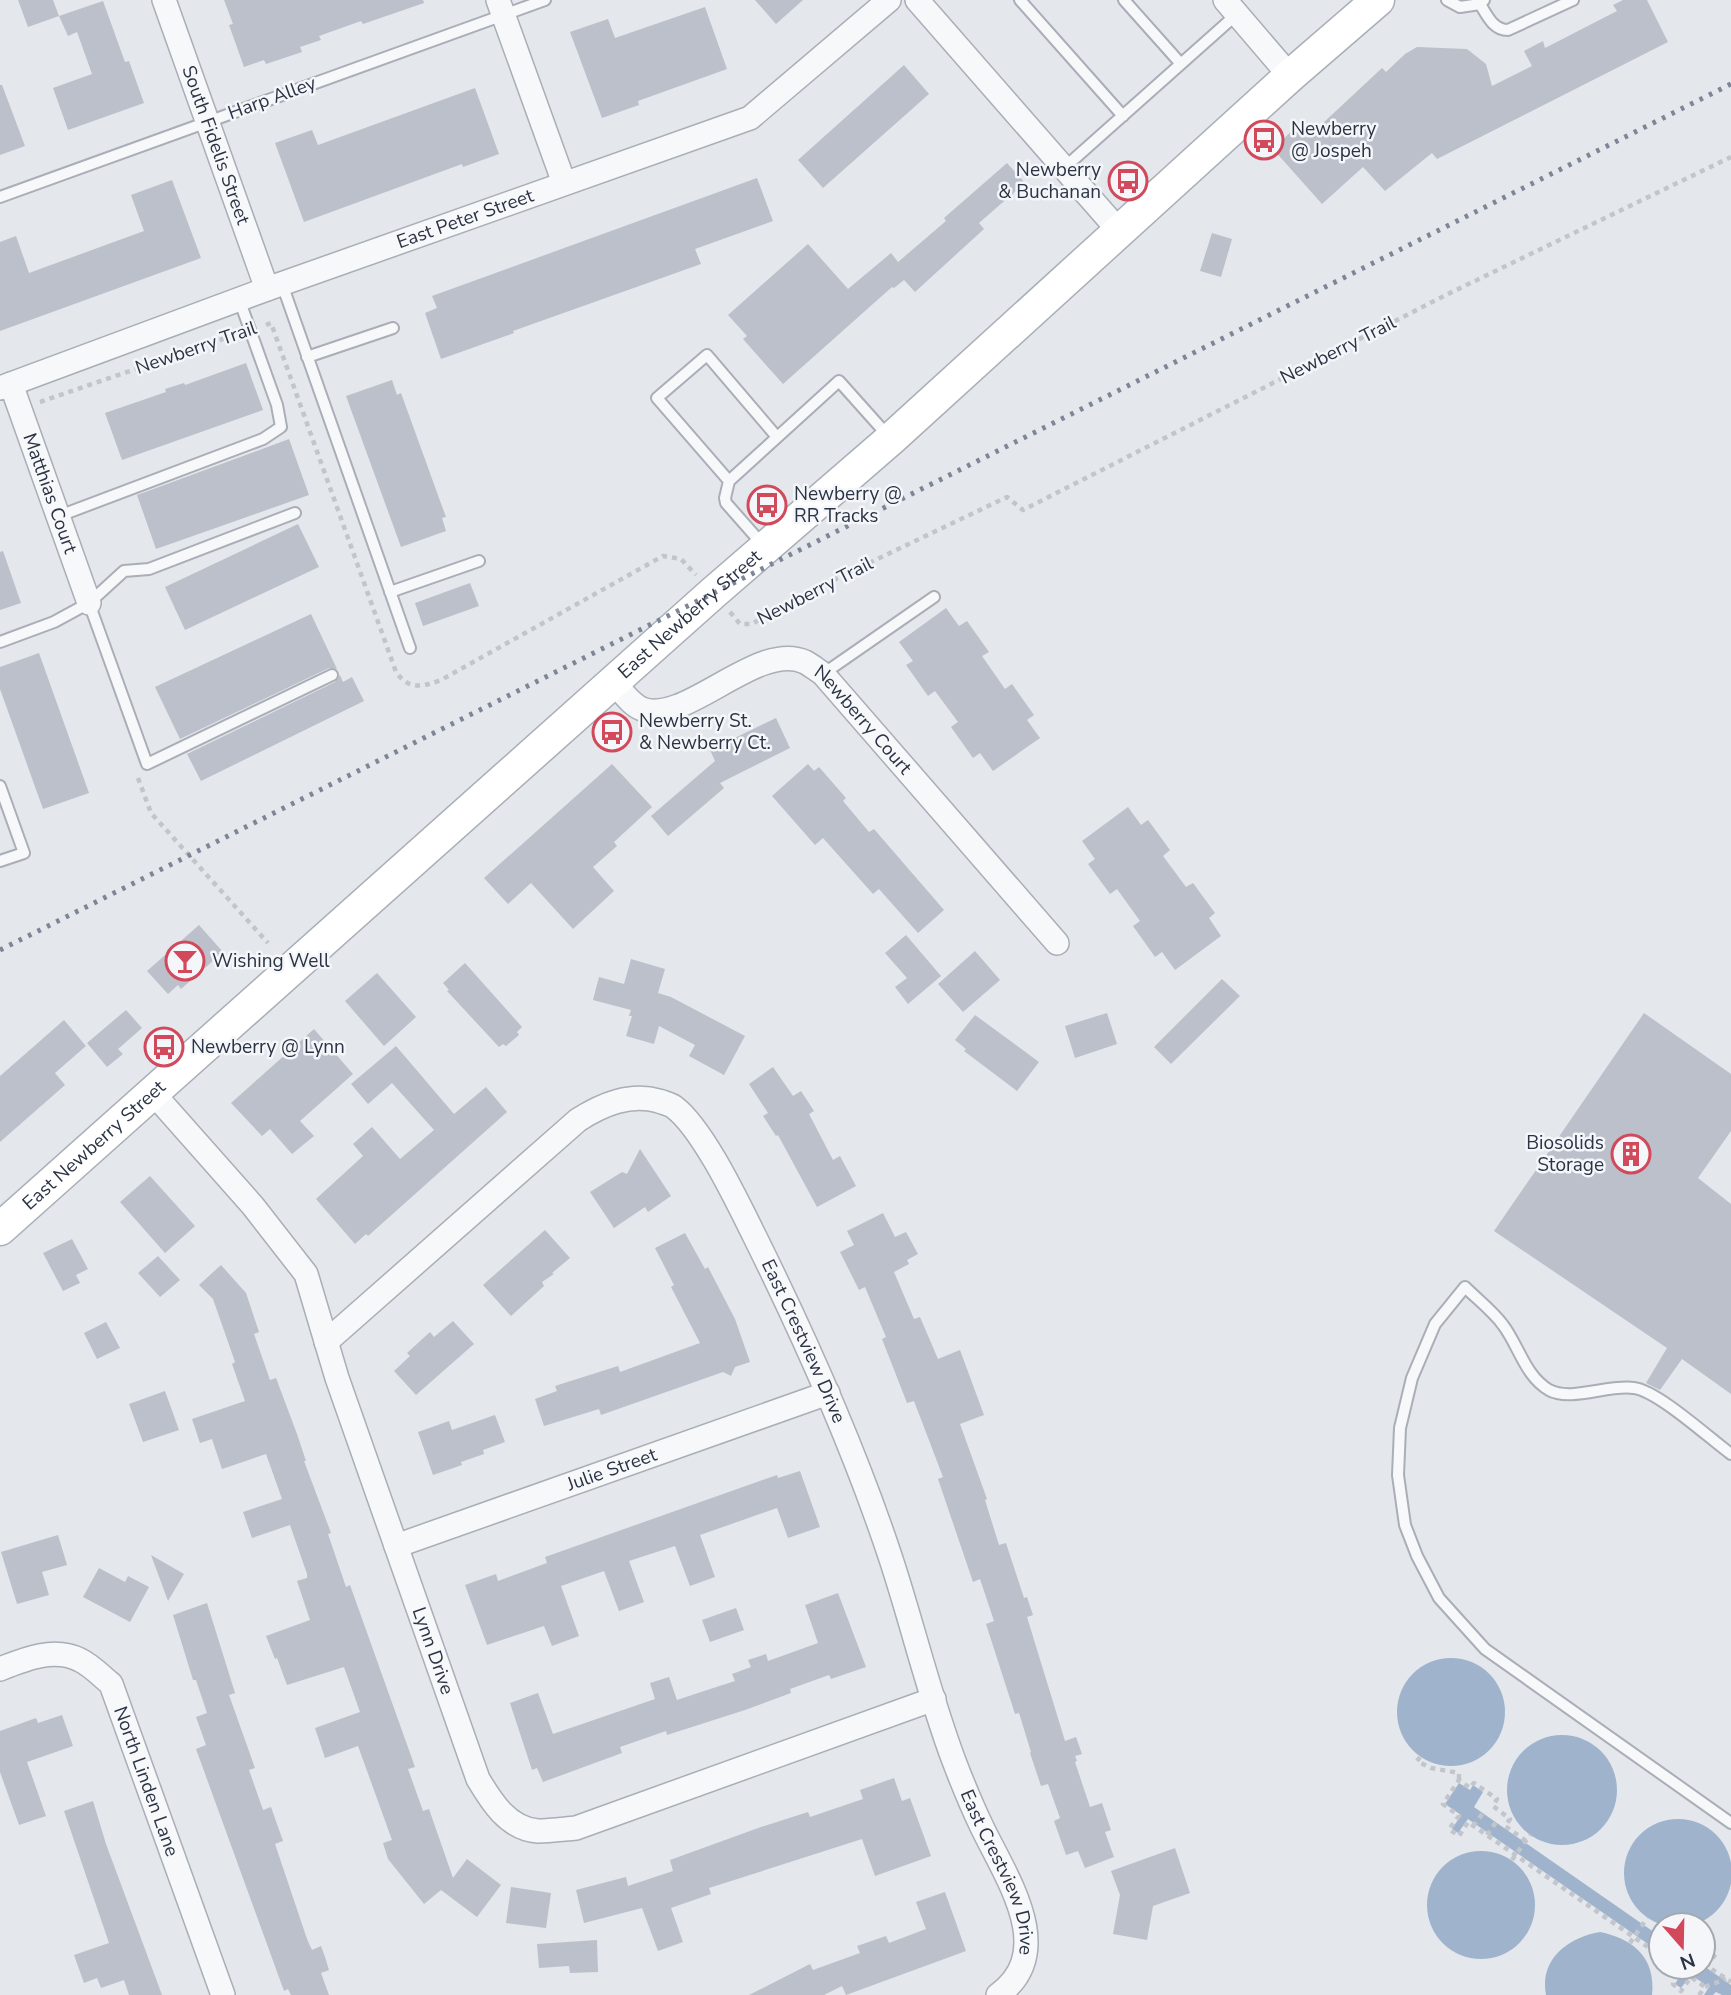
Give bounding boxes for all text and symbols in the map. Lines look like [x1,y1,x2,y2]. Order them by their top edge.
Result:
street label: South Fidelis Street [175,62,256,229]
street label: Harp Alley [224,70,320,126]
place label: Newberry @ Jospeh [1291,116,1376,164]
bus stop icon: Newberry @ Jospeh [1243,119,1285,161]
place label: Newberry & Buchanan [998,157,1101,205]
bus stop icon: Newberry & Buchanan [1107,160,1149,202]
street label: East Peter Street [393,183,538,255]
street label: Newberry Trail [1276,309,1401,390]
street label: Newberry Trail [132,315,261,381]
street label: Matthias Court [17,430,83,557]
place label: Newberry @ RR Tracks [794,481,902,529]
bus stop icon: Newberry @ RR Tracks [746,484,788,526]
street label: East Newberry Street [612,543,767,685]
street label: Newberry Trail [753,550,878,631]
street label: Newberry Court [809,659,918,780]
place label: Newberry St. & Newberry Ct. [639,708,771,756]
bus stop icon: Newberry St. & Newberry Ct. [591,711,633,753]
bar icon: Wishing Well [164,940,206,982]
place label: Wishing Well [212,948,330,974]
bus stop icon: Newberry @ Lynn [143,1026,185,1068]
place label: Newberry @ Lynn [191,1034,345,1060]
street label: East Newberry Street [17,1074,171,1216]
place label: Biosolids Storage [1526,1130,1604,1178]
building icon: Biosolids Storage [1610,1133,1652,1175]
street label: East Crestview Drive [755,1255,852,1427]
street label: Julie Street [562,1442,661,1498]
street label: Lynn Drive [406,1604,460,1698]
street label: North Linden Lane [107,1703,185,1860]
street label: East Crestview Drive [954,1786,1039,1957]
north arrow [1647,1911,1717,1981]
text: N [1676,1946,1699,1976]

